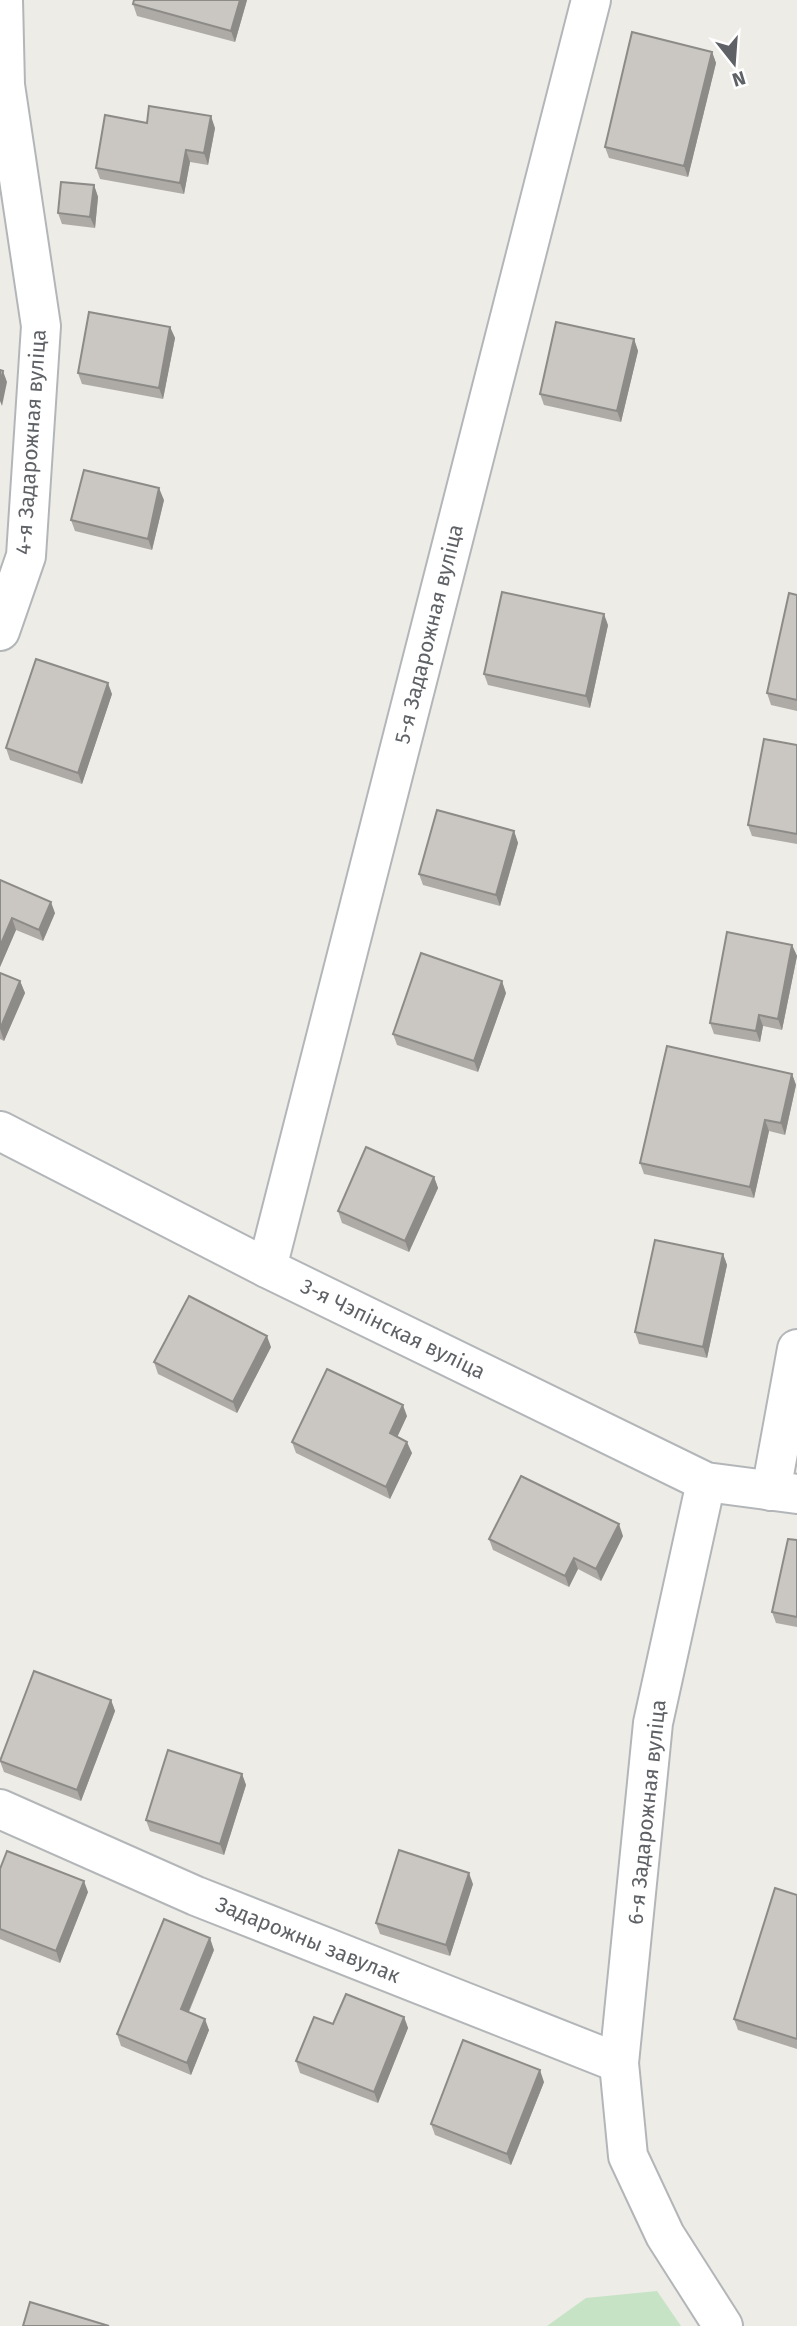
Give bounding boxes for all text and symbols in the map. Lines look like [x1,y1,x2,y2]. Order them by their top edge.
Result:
north arrow [699,28,769,98]
text: N [729,66,748,92]
street label: 4-я Задарожная вуліца [10,328,52,556]
street label: 5-я Задарожная вуліца [389,522,469,746]
street label: 3-я Чэпінская вуліца [296,1273,490,1385]
street label: 6-я Задарожная вуліца [622,1698,672,1926]
street label: Задарожны завулак [212,1891,404,1989]

